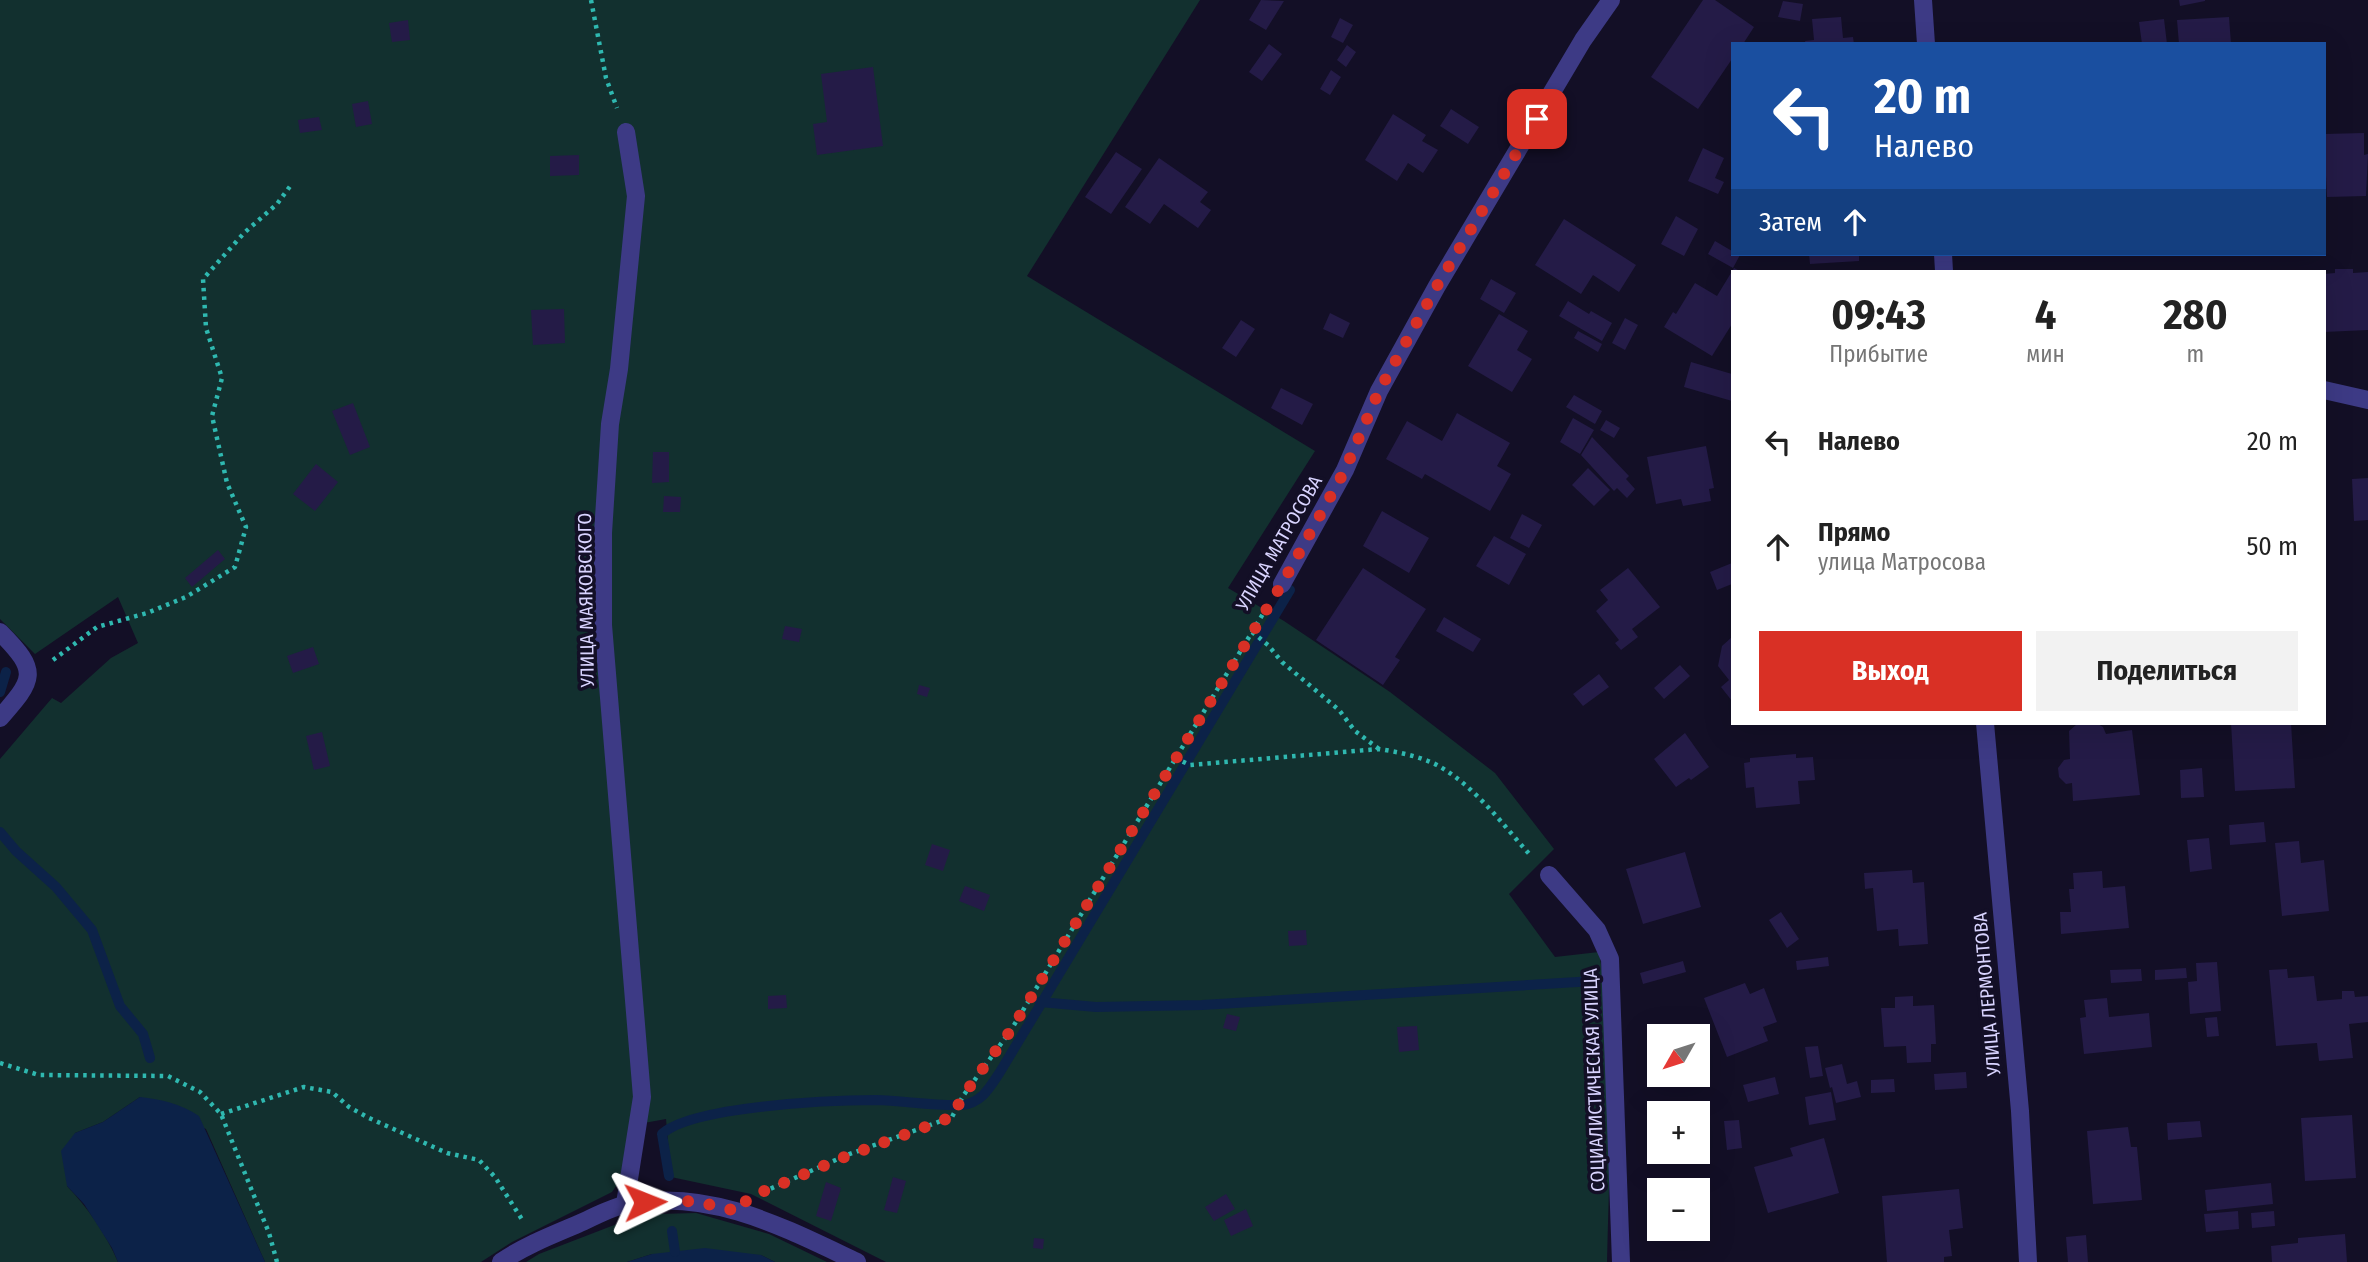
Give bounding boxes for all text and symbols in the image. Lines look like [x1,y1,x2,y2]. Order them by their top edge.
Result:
text: 20 m [1874,67,1971,126]
icon: left [1759,70,1850,161]
pin [1507,89,1567,149]
icon: arrive [1518,100,1556,138]
text: Налево [1874,127,1974,165]
icon: ahead [1836,203,1874,241]
text: Затем [1759,207,1822,238]
text: 09:43 [1831,290,1926,340]
text: 4 [2035,290,2056,340]
text: 280 [2163,290,2228,340]
text: Прибытие [1829,340,1928,368]
text: мин [2026,340,2065,368]
text: m [2187,340,2204,368]
icon: left [1759,423,1797,461]
text: Налево [1818,426,1900,457]
text: 20 m [2247,426,2298,457]
street label: УЛИЦА МАТРОСОВА [1230,471,1327,616]
street label: УЛИЦА МАЯКОВСКОГО [573,512,599,689]
text: Прямо [1818,517,1890,548]
icon: ahead [1759,528,1797,566]
text: 50 m [2246,531,2298,562]
text: улица Матросова [1818,548,1986,576]
button: Выход [1759,631,2022,711]
button: Поделиться [2036,631,2298,711]
street label: УЛИЦА ЛЕРМОНТОВА [1968,911,2006,1078]
street label: СОЦИАЛИСТИЧЕСКАЯ УЛИЦА [1579,968,1609,1192]
north arrow [1647,1024,1710,1087]
map controls [1647,1024,1710,1241]
button: + [1647,1101,1710,1164]
position arrow [608,1165,682,1239]
button: − [1647,1178,1710,1241]

